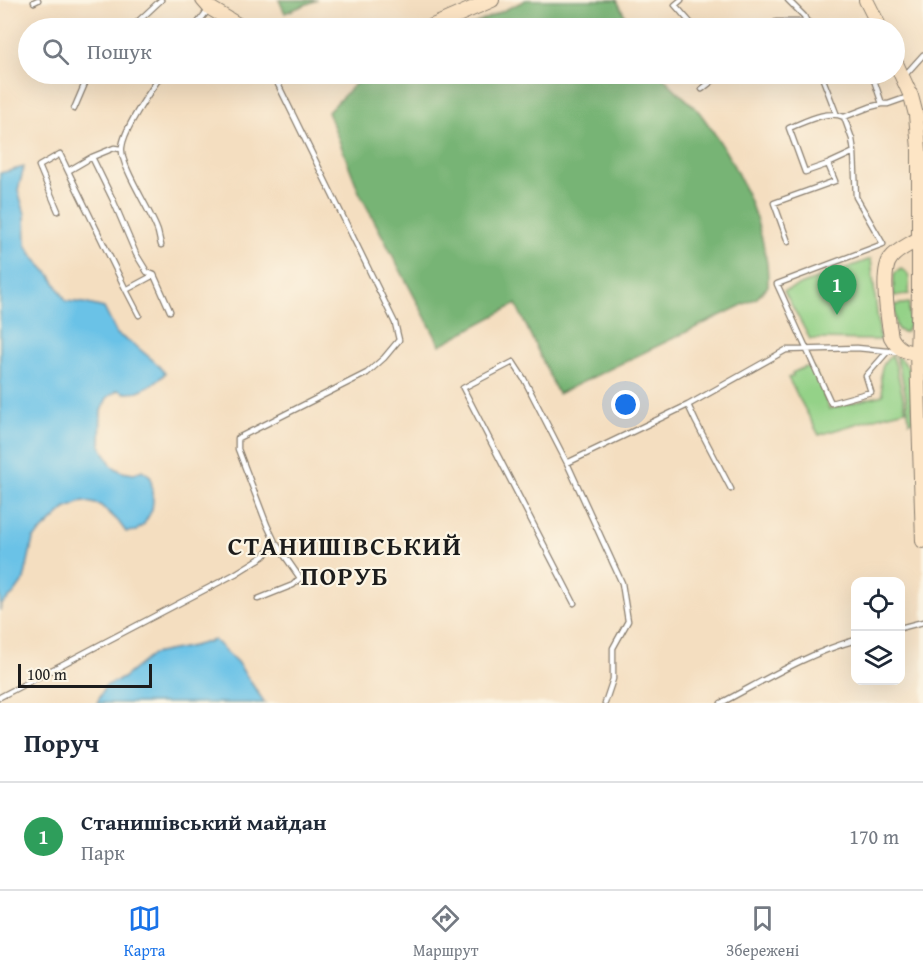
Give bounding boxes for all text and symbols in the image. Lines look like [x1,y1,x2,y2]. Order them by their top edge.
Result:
search box [18,18,905,84]
icon: search [39,35,72,68]
text: Пошук [87,35,152,67]
pin: 1 [818,266,856,315]
your location [611,390,640,419]
district label: СТАНИШІВСЬКИЙ ПОРУБ [228,526,462,595]
map controls [851,577,905,685]
button: locate [851,577,905,631]
button: layers [851,631,905,685]
scale bar [18,661,152,688]
text: 100 m [27,662,67,686]
text: Поруч [24,723,99,762]
text: Станишівський майдан [81,806,327,838]
text: 1 [38,822,49,851]
text: 170 m [849,822,899,851]
text: Парк [81,838,125,867]
tab: Карта [124,902,165,962]
tab: Маршрут [413,902,478,962]
tab: Збережені [726,902,799,962]

